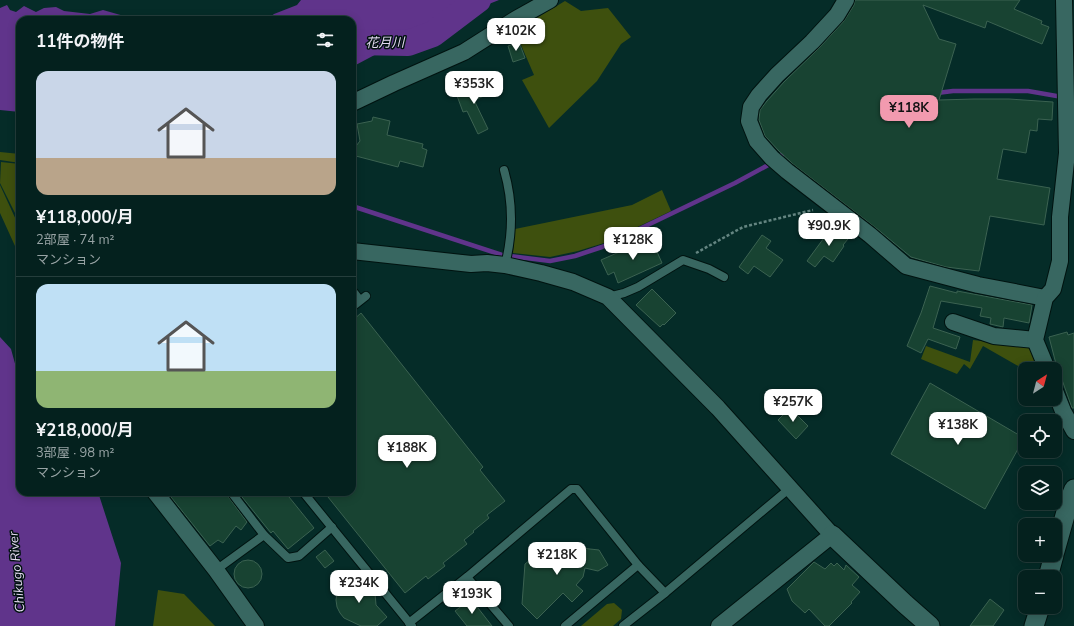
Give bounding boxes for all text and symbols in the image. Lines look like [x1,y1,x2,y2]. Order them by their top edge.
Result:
pin: ¥102K [488,18,544,52]
text: ¥102K [496,22,536,40]
icon: filters [314,29,336,51]
text: 11件の物件 [36,30,124,53]
water label: 花月川 [365,34,407,52]
pin: ¥353K [446,71,502,105]
text: ¥353K [454,75,494,93]
pin: ¥118K [881,95,937,129]
icon: home [150,97,222,169]
text: ¥118K [889,99,929,117]
text: ¥118,000/月 [36,206,134,229]
pin: ¥90.9K [796,213,862,247]
text: ¥90.9K [807,217,851,235]
pin: ¥128K [605,227,661,261]
text: 2部屋 · 74 m² [36,231,114,249]
text: ¥128K [613,231,653,249]
text: マンション [36,251,101,269]
icon: home [150,310,222,382]
north arrow [1018,362,1062,406]
map controls [1018,362,1062,614]
pin: ¥257K [765,389,821,423]
text: ¥257K [773,393,813,411]
pin: ¥138K [930,412,986,446]
button: locate [1018,414,1062,458]
text: ¥138K [938,416,978,434]
text: ¥218,000/月 [36,419,134,442]
pin: ¥188K [379,435,435,469]
text: ¥188K [387,439,427,457]
text: 3部屋 · 98 m² [36,444,114,462]
text: マンション [36,464,101,482]
button: layers [1018,466,1062,510]
button: + [1018,518,1062,562]
water label: Chikugo River [4,530,29,613]
pin: ¥218K [529,542,585,576]
text: ¥218K [537,546,577,564]
pin: ¥234K [331,570,387,604]
button: − [1018,570,1062,614]
text: ¥234K [339,574,379,592]
pin: ¥193K [444,581,500,615]
text: ¥193K [452,585,492,603]

